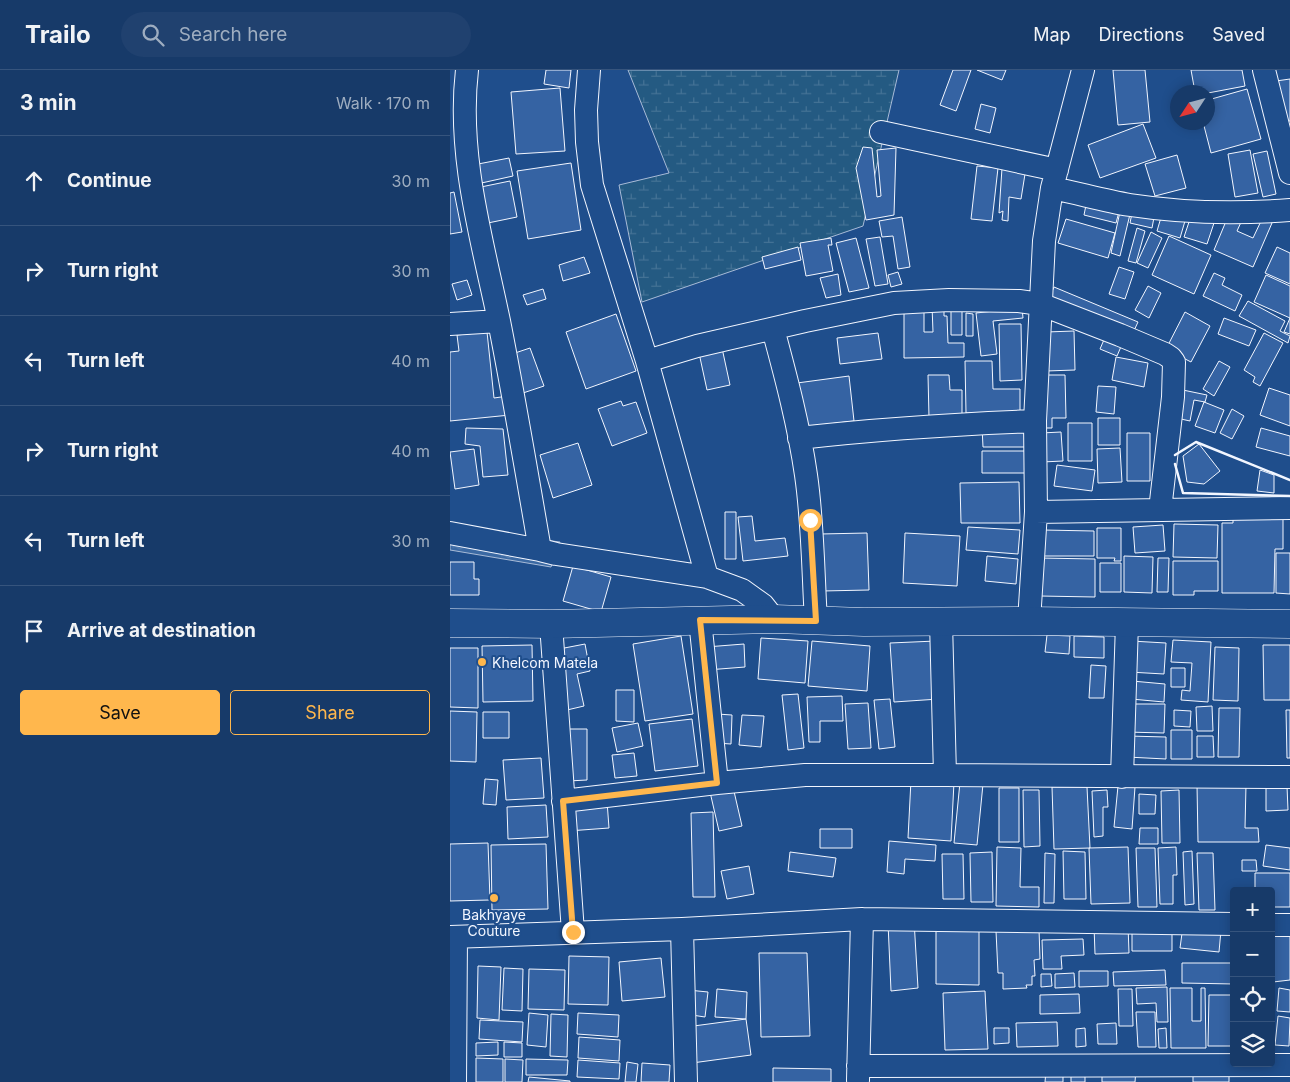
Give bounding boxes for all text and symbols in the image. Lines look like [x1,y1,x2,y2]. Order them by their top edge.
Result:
search box [121,12,471,57]
text: Trailo [25,20,91,49]
icon: search [139,21,167,49]
text: Search here [179,23,287,46]
text: Map [1033,24,1071,45]
text: Directions [1099,24,1184,45]
text: Saved [1212,24,1265,45]
north arrow [1170,85,1215,130]
text: 3 min [20,90,76,115]
text: Walk · 170 m [336,93,430,113]
icon: ahead [20,167,48,195]
text: Continue [67,169,152,192]
text: 30 m [392,171,430,191]
icon: right [20,257,48,285]
text: Turn right [67,259,158,282]
text: 30 m [392,261,430,281]
icon: left [20,347,48,375]
text: Turn left [67,349,145,372]
text: 40 m [391,351,430,371]
icon: right [20,437,48,465]
text: Turn right [67,439,158,462]
text: 40 m [391,441,430,461]
route start [799,509,822,532]
icon: left [20,527,48,555]
text: Turn left [67,529,145,552]
text: 30 m [392,531,430,551]
icon: arrive [20,617,48,645]
text: Arrive at destination [67,619,256,642]
place label: Khelcom Matela [492,654,598,671]
marker: Khelcom Matela [476,656,488,668]
button: Save [20,690,220,735]
button: Share [230,690,430,735]
map controls [1230,887,1275,1067]
button: + [1230,887,1275,932]
marker: Bakhyaye Couture [488,892,500,904]
place label: Bakhyaye Couture [462,906,526,939]
route end [562,921,585,944]
button: − [1230,932,1275,977]
button: locate [1230,977,1275,1022]
button: layers [1230,1022,1275,1067]

